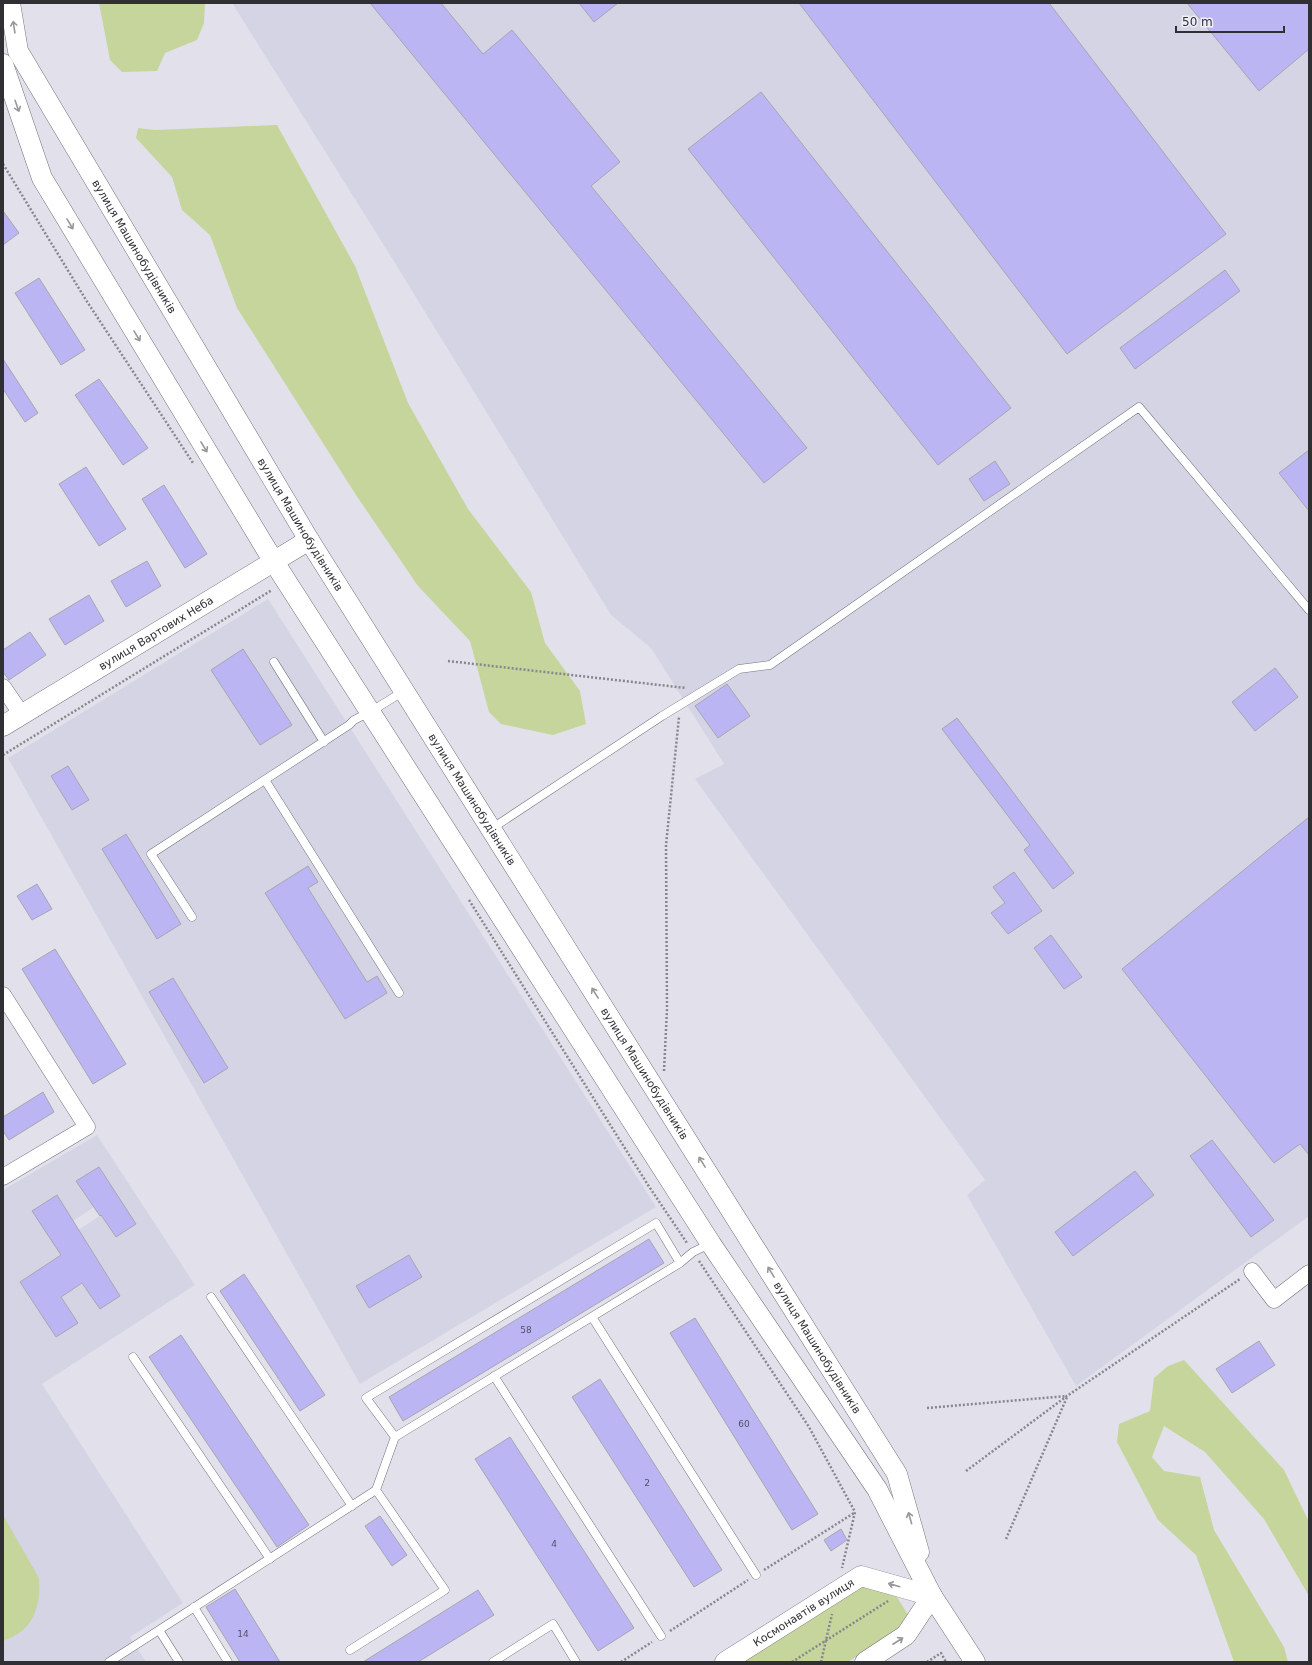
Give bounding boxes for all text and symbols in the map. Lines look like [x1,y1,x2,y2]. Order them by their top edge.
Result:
scale bar [1176,8,1284,34]
text: 50 m [1182,15,1213,29]
one-way arrow [10,21,18,34]
one-way arrow [13,100,21,112]
street label: вулиця Машинобудівників [89,177,179,316]
one-way arrow [66,218,74,229]
one-way arrow [133,330,141,341]
one-way arrow [201,441,209,453]
street label: вулиця Машинобудівників [255,456,346,593]
street label: вулиця Вартових Неба [96,593,216,673]
street label: вулиця Машинобудівників [426,731,519,868]
one-way arrow [591,987,599,998]
street label: вулиця Машинобудівників [598,1005,691,1142]
one-way arrow [697,1156,705,1168]
one-way arrow [767,1267,775,1278]
street label: вулиця Машинобудівників [771,1279,864,1416]
house number: 58 [520,1325,532,1335]
house number: 60 [738,1419,750,1429]
house number: 2 [644,1478,650,1488]
one-way arrow [905,1512,913,1525]
house number: 4 [551,1539,557,1549]
street label: Космонавтів вулиця [751,1576,856,1649]
one-way arrow [888,1581,901,1588]
house number: 14 [237,1629,249,1639]
one-way arrow [892,1637,903,1645]

